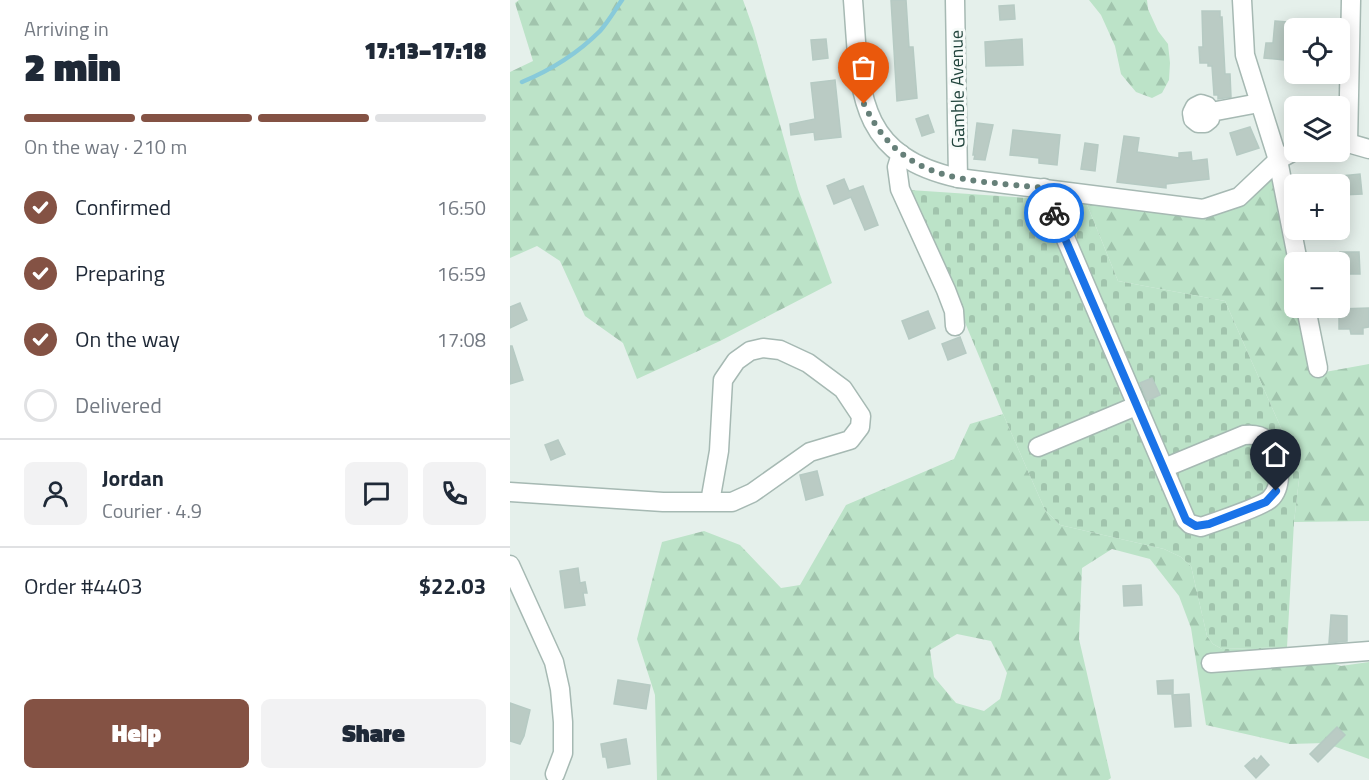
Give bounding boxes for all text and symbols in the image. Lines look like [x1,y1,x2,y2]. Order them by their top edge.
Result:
text: Arriving in [24,13,109,44]
map controls [1284,18,1350,318]
button: locate [1284,18,1350,84]
street label: Gamble Avenue [942,30,972,148]
text: 17:13–17:18 [364,34,486,68]
text: 2 min [24,37,121,96]
pin [838,42,889,104]
icon: bag [847,51,880,84]
button: layers [1284,96,1350,162]
text: On the way · 210 m [24,131,187,162]
button: + [1284,174,1350,240]
courier [1024,183,1084,243]
text: Confirmed [75,190,171,224]
icon: check [24,191,57,224]
text: 16:50 [437,192,486,223]
icon: bike [1038,197,1071,230]
button: − [1284,252,1350,318]
text: Preparing [75,256,165,290]
icon: check [24,257,57,290]
text: 16:59 [437,258,486,289]
text: On the way [75,322,180,356]
icon: check [24,323,57,356]
text: 17:08 [437,324,486,355]
text: Delivered [75,388,162,422]
pin [1250,429,1301,491]
icon: home [1259,438,1292,471]
text: Jordan [102,461,164,495]
button: person [24,462,87,525]
button: chat [345,462,408,525]
button: phone [423,462,486,525]
text: Courier · 4.9 [102,495,202,526]
text: Order #4403 [24,569,143,603]
text: $22.03 [419,569,486,603]
button: Help [24,699,249,768]
button: Share [261,699,486,768]

